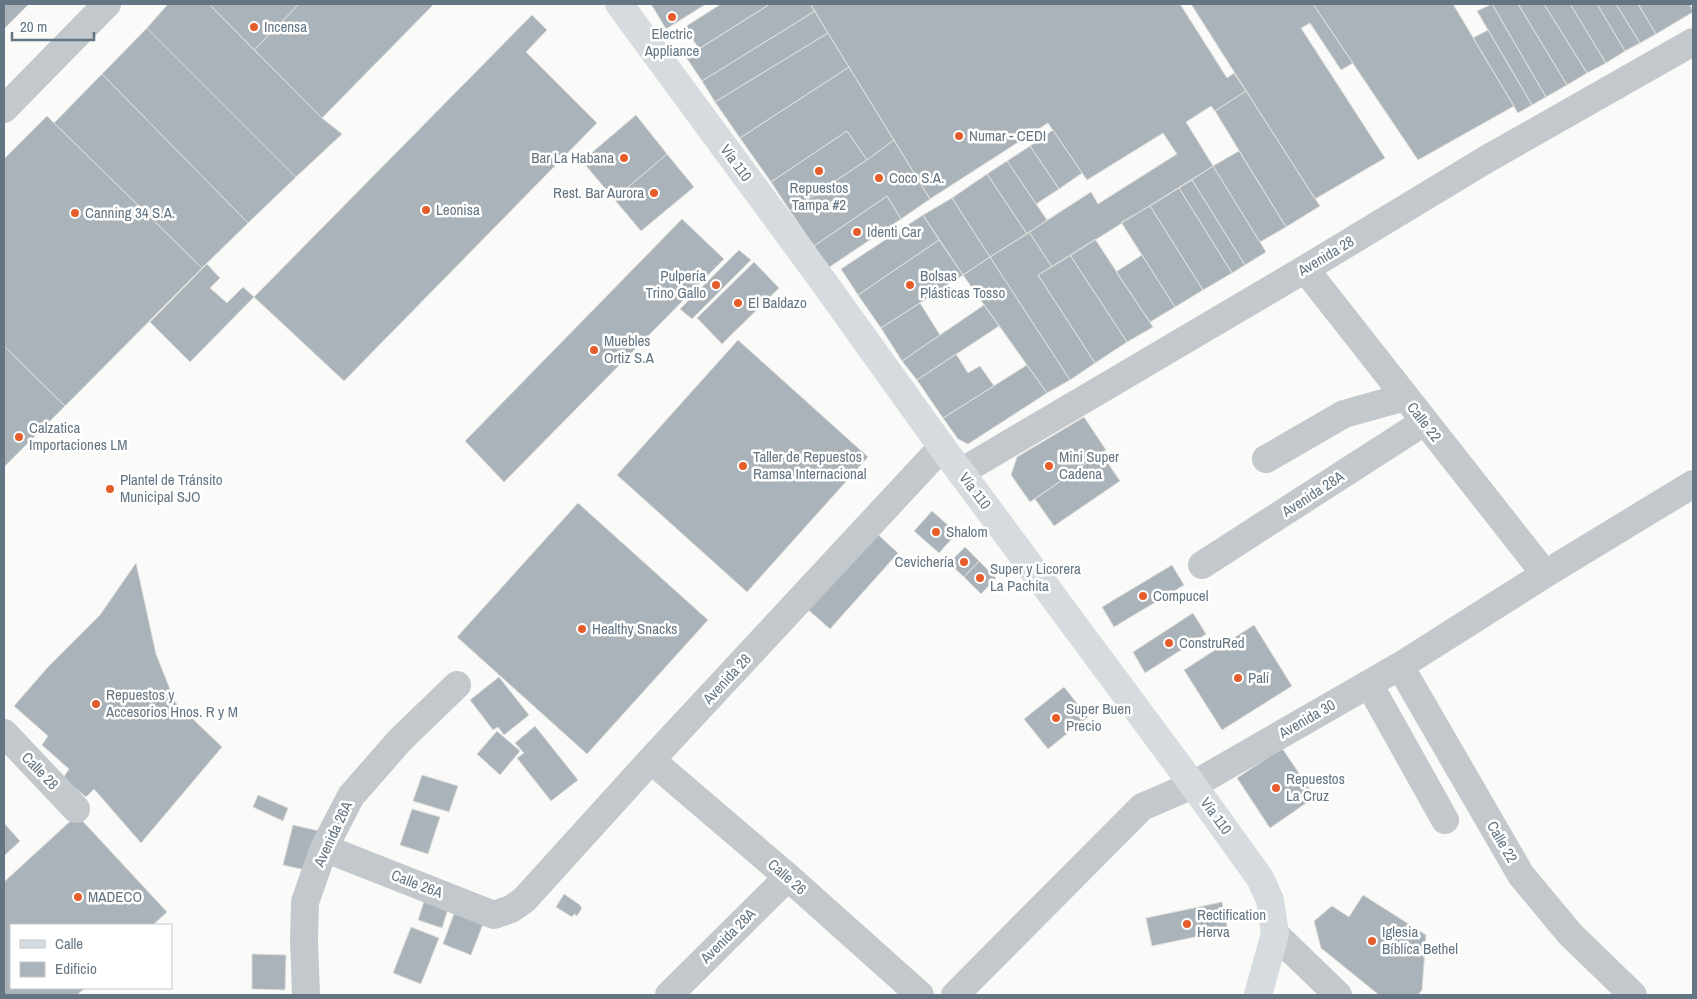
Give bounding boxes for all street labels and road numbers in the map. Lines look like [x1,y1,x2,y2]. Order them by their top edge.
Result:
street label: Vía 110 [716,140,757,186]
street label: Avenida 28 [1293,231,1358,281]
street label: Calle 22 [1402,397,1447,446]
street label: Avenida 28A [1277,465,1349,522]
street label: Vía 110 [955,468,996,514]
street label: Avenida 28 [697,649,756,709]
street label: Avenida 30 [1274,694,1339,744]
street label: Calle 28 [17,747,64,794]
street label: Vía 110 [1196,793,1237,839]
street label: Avenida 26A [308,797,357,871]
street label: Calle 22 [1482,817,1523,867]
street label: Calle 26 [763,854,811,899]
street label: Calle 26A [389,864,447,903]
street label: Avenida 28A [695,903,760,969]

